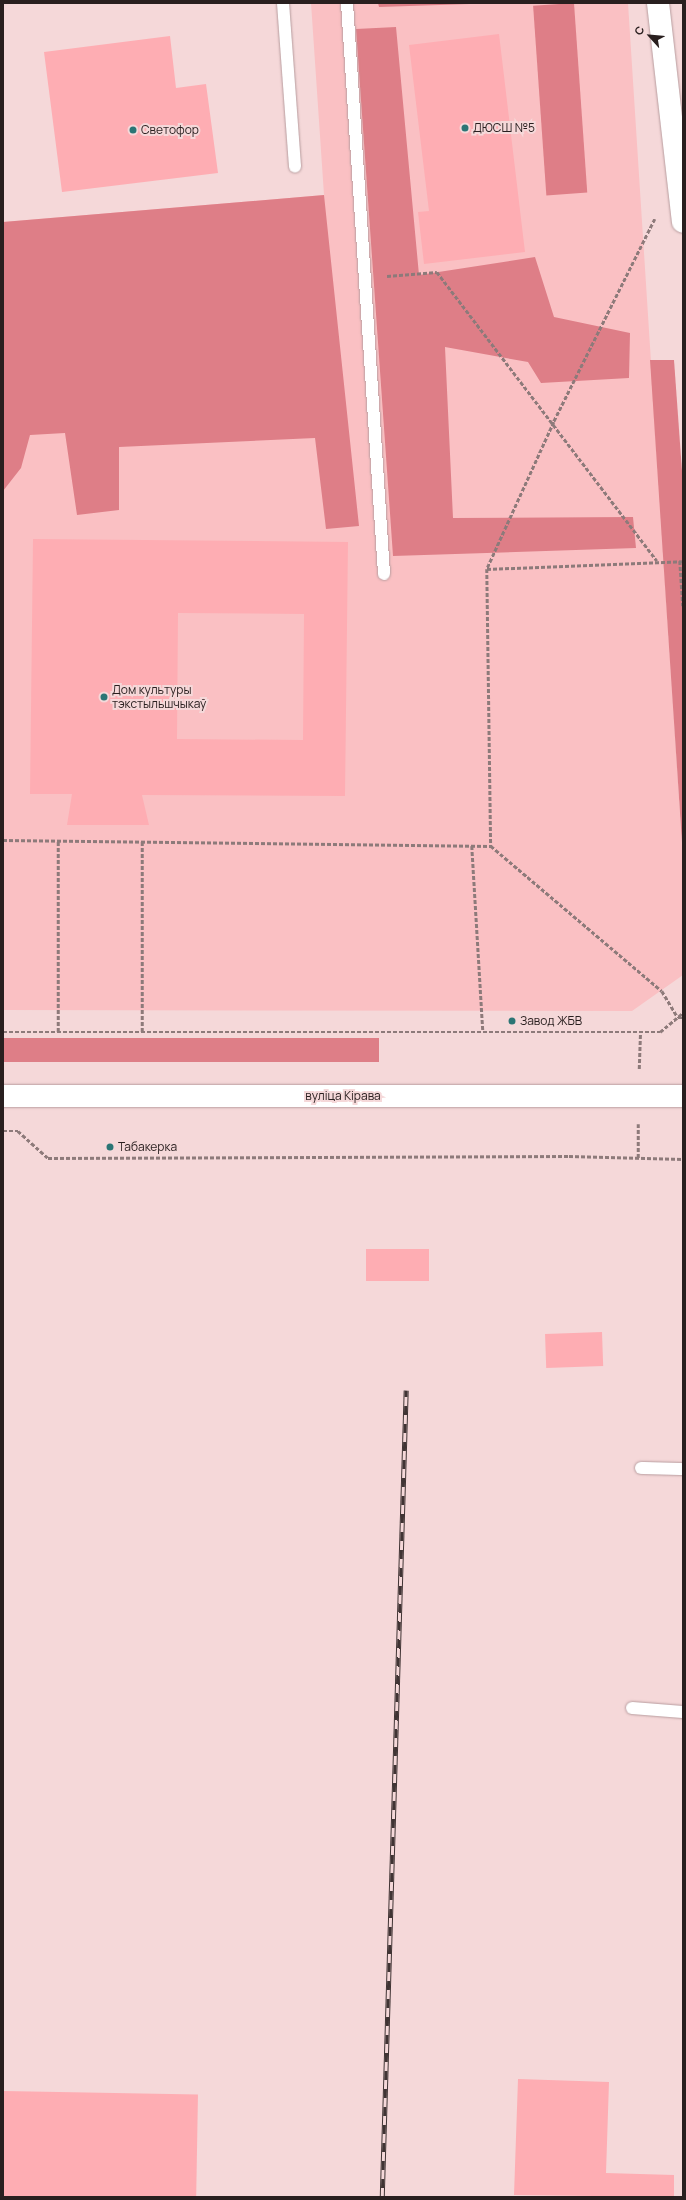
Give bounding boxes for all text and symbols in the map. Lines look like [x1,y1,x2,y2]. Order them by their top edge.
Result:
north arrow [630,16,670,56]
text: С [630,23,647,37]
place label: ДЮСШ №5 [473,121,535,135]
place label: Светофор [141,123,199,137]
marker: ДЮСШ №5 [460,123,470,133]
marker: Светофор [128,125,138,135]
place label: Дом культуры тэкстыльшчыкаў [112,683,206,711]
marker: Дом культуры тэкстыльшчыкаў [99,692,109,702]
place label: Завод ЖБВ [520,1014,582,1028]
marker: Завод ЖБВ [507,1016,517,1026]
street label: вуліца Кірава [305,1089,381,1103]
place label: Табакерка [118,1140,177,1154]
marker: Табакерка [105,1142,115,1152]

